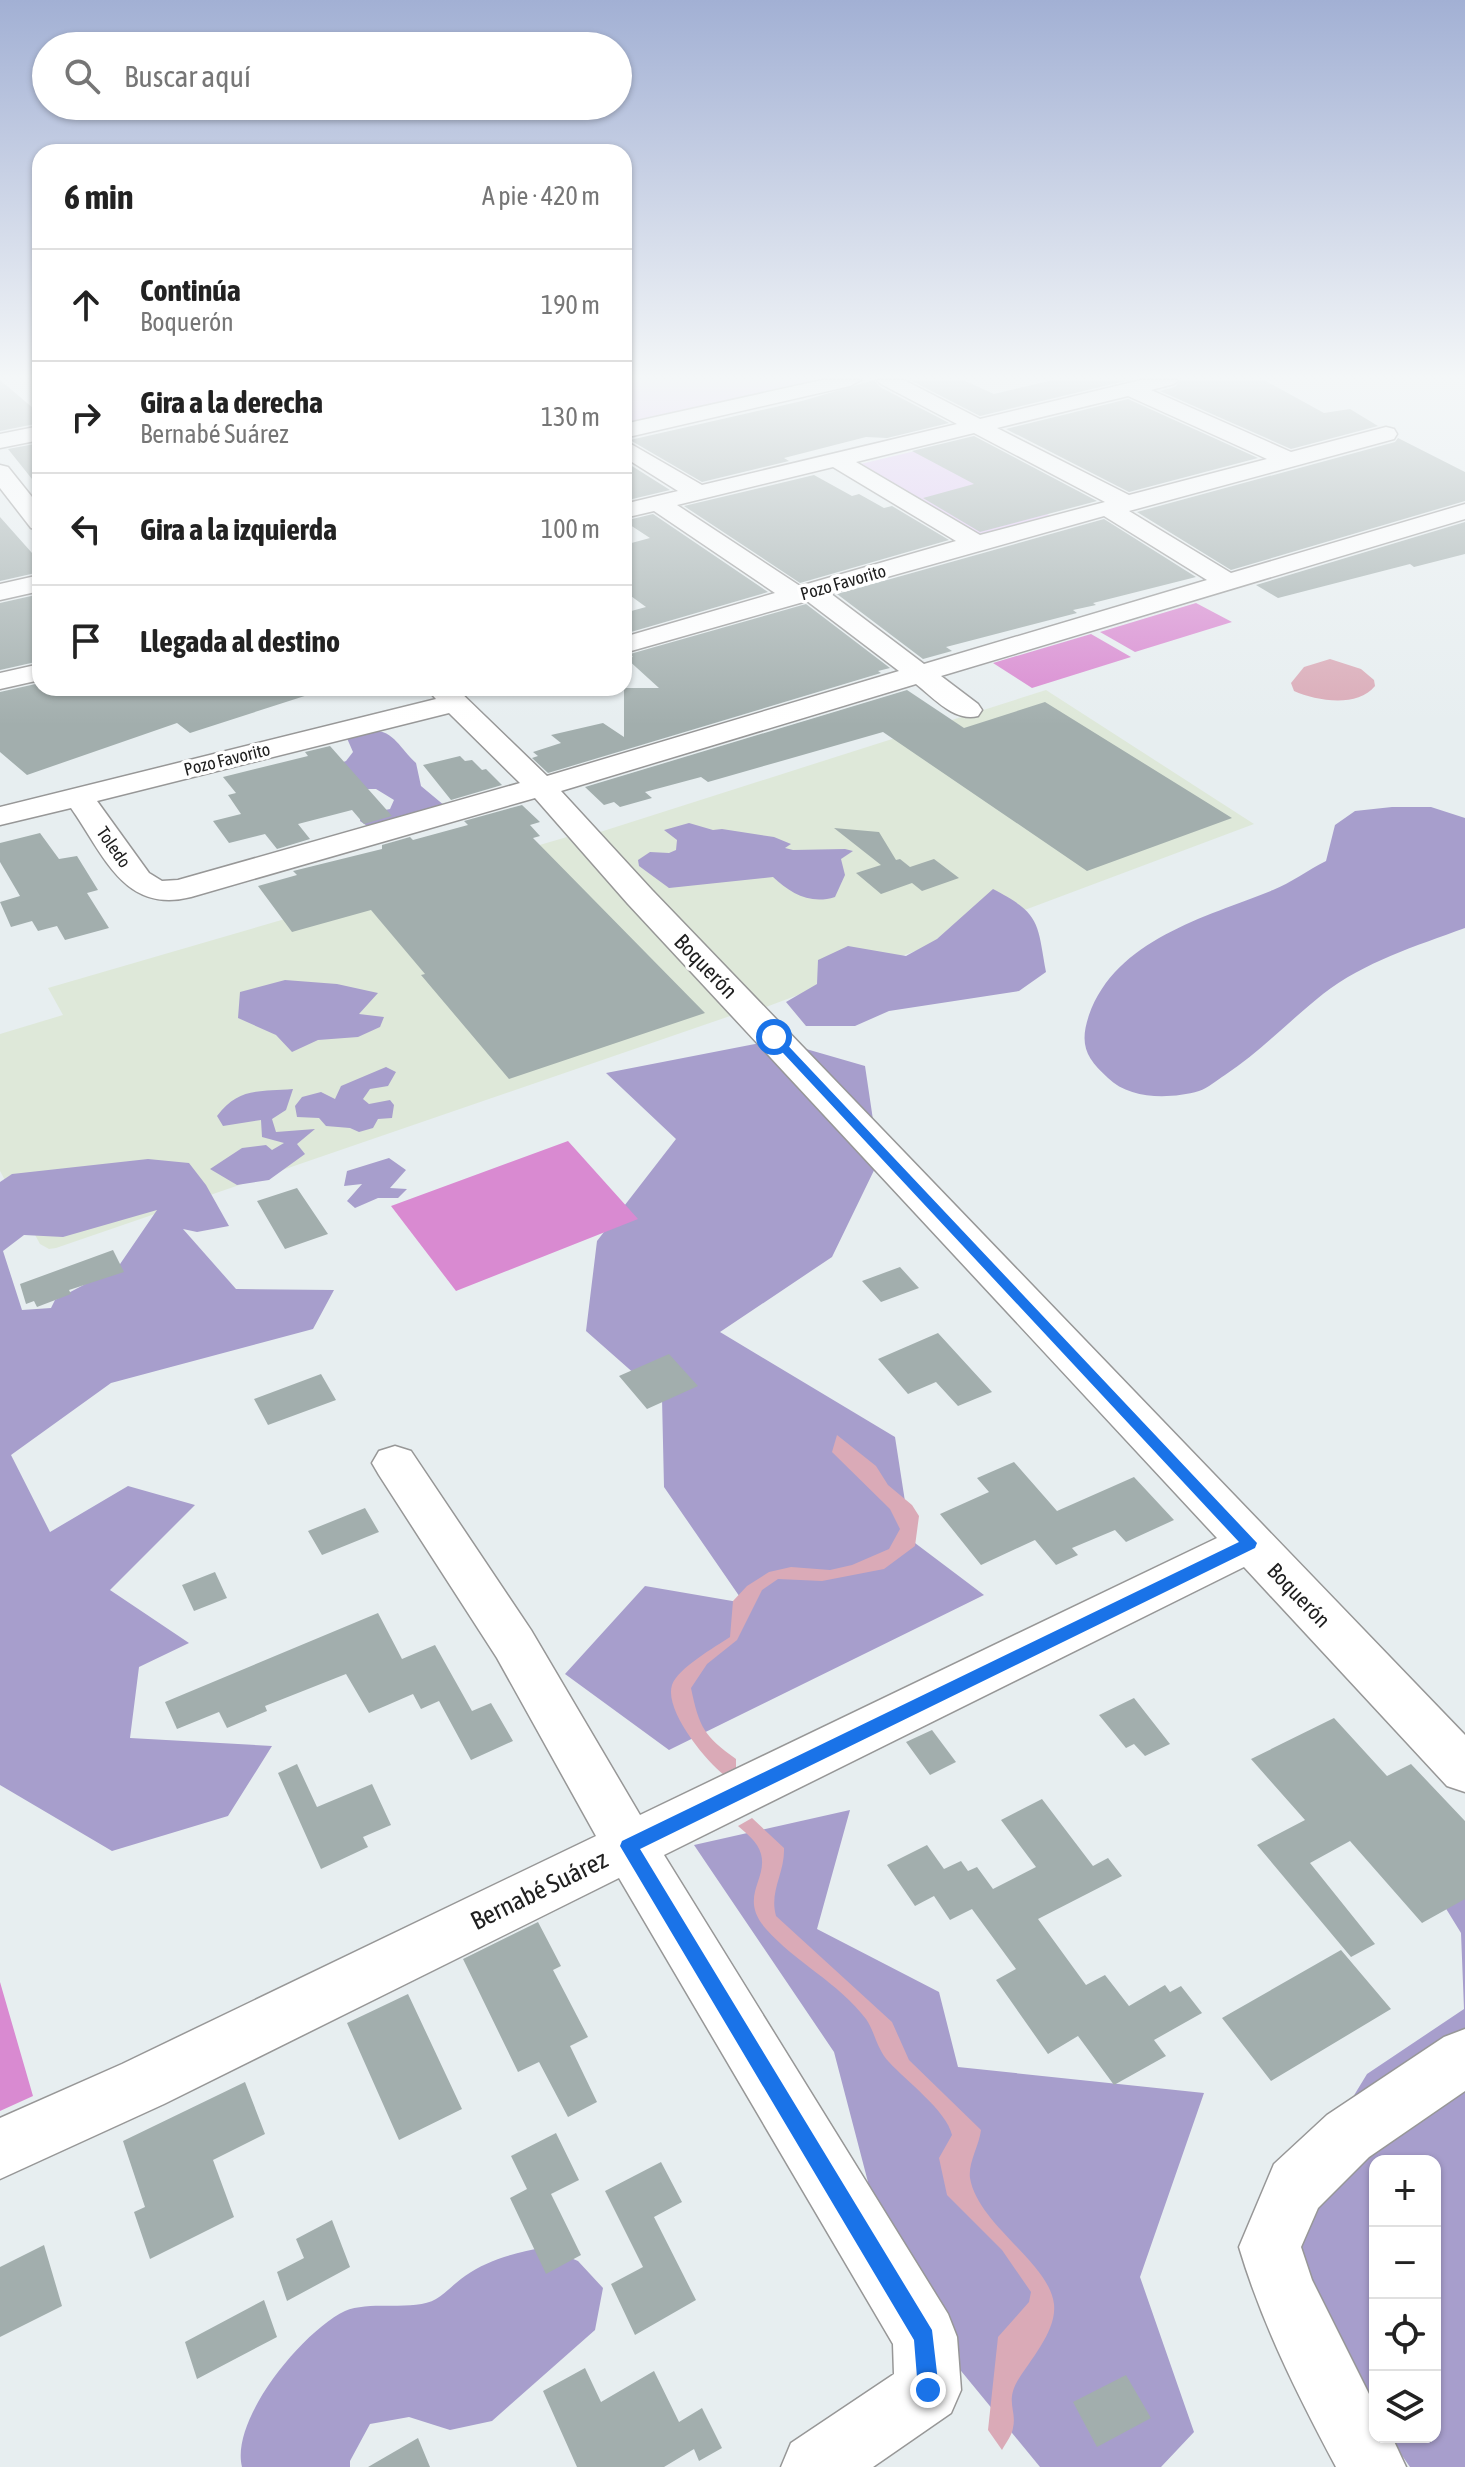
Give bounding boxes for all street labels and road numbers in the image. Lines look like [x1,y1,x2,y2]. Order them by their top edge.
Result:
street label: Pozo Favorito [798,560,888,604]
street label: Pozo Favorito [182,738,272,780]
street label: Toledo [93,823,135,871]
street label: Boquerón [669,928,743,1004]
street label: Boquerón [1262,1557,1336,1633]
street label: Bernabé Suárez [466,1844,612,1936]

